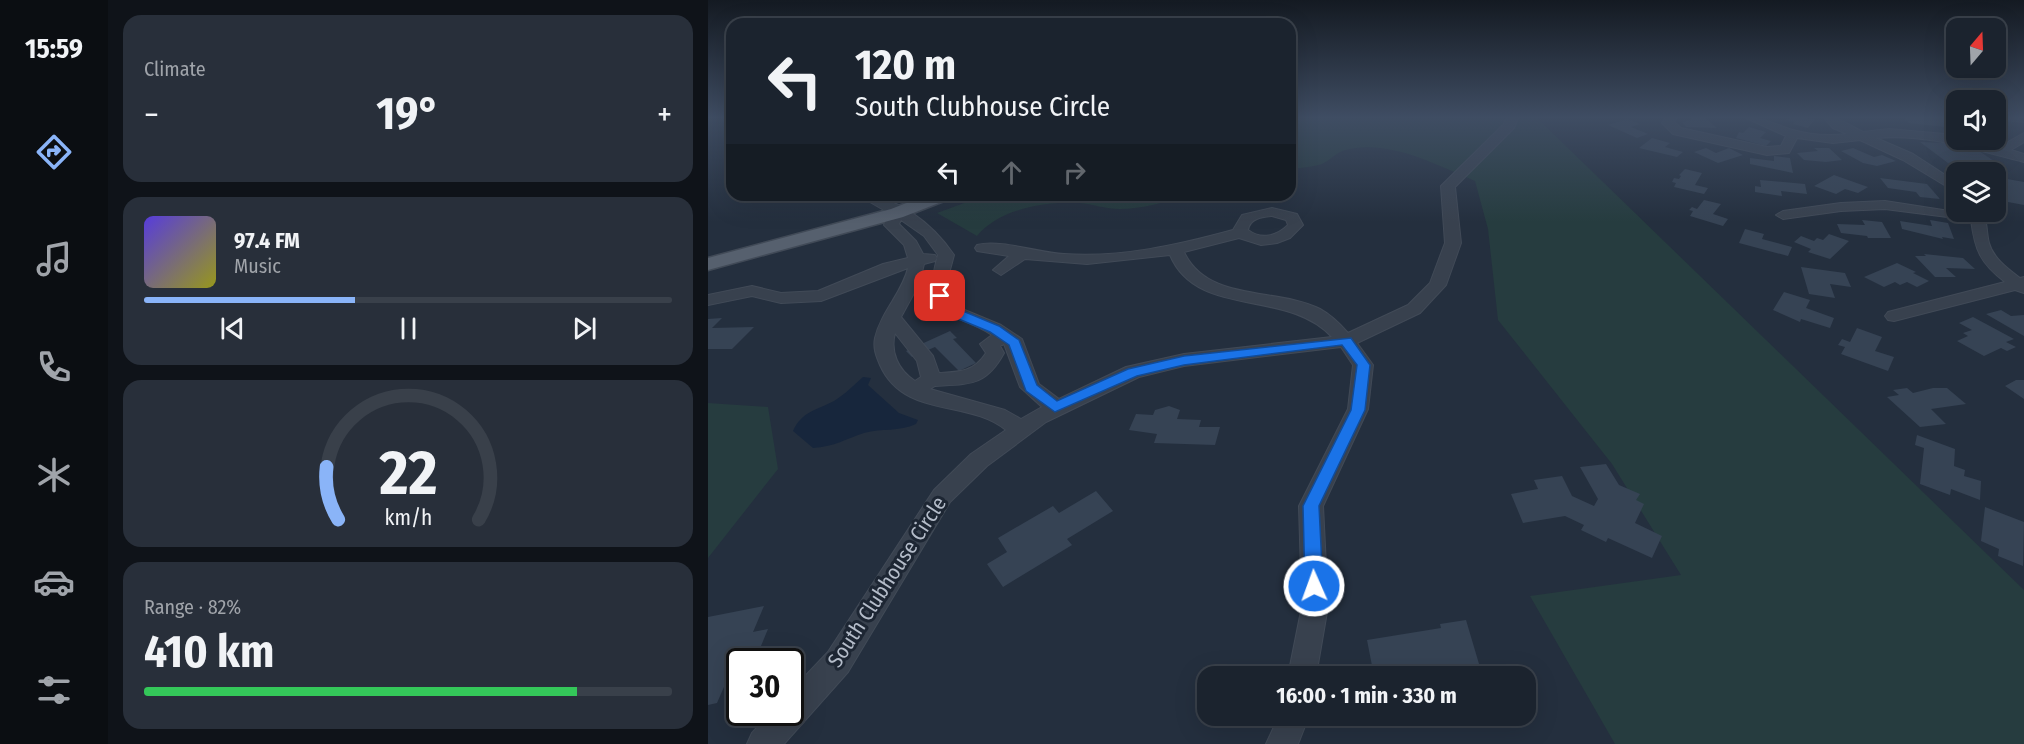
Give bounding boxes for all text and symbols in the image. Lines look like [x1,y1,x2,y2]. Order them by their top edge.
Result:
north arrow [1946,18,2006,78]
map controls [1946,18,2006,222]
text: 15:59 [25,33,83,65]
text: 120 m [855,40,956,90]
icon: left [756,42,834,120]
text: Climate [144,57,206,81]
text: 19° [376,87,440,141]
button: sound [1946,90,2006,150]
text: South Clubhouse Circle [855,91,1110,123]
text: − [144,95,159,135]
text: + [657,95,672,135]
icon: directions [33,131,75,173]
icon: left [932,156,965,189]
icon: ahead [995,156,1028,189]
icon: right [1058,156,1091,189]
button: layers [1946,162,2006,222]
text: 97.4 FM [234,227,300,254]
icon: music [33,238,75,280]
text: Music [234,254,281,278]
pin [914,270,965,321]
icon: arrive [923,279,956,312]
icon: previous [216,312,249,345]
icon: pause [392,312,425,345]
icon: next [568,312,601,345]
icon: phone [33,346,75,388]
text: 22 [378,436,437,511]
icon: climate [33,454,75,496]
street label: South Clubhouse Circle [822,492,952,672]
text: km/h [384,506,432,532]
position arrow [1282,554,1346,618]
icon: car [33,561,75,603]
text: Range · 82% [144,595,241,619]
text: 410 km [144,625,274,679]
speed limit sign: 30 [726,648,804,726]
icon: filters [33,669,75,711]
text: 16:00 · 1 min · 330 m [1276,682,1457,709]

